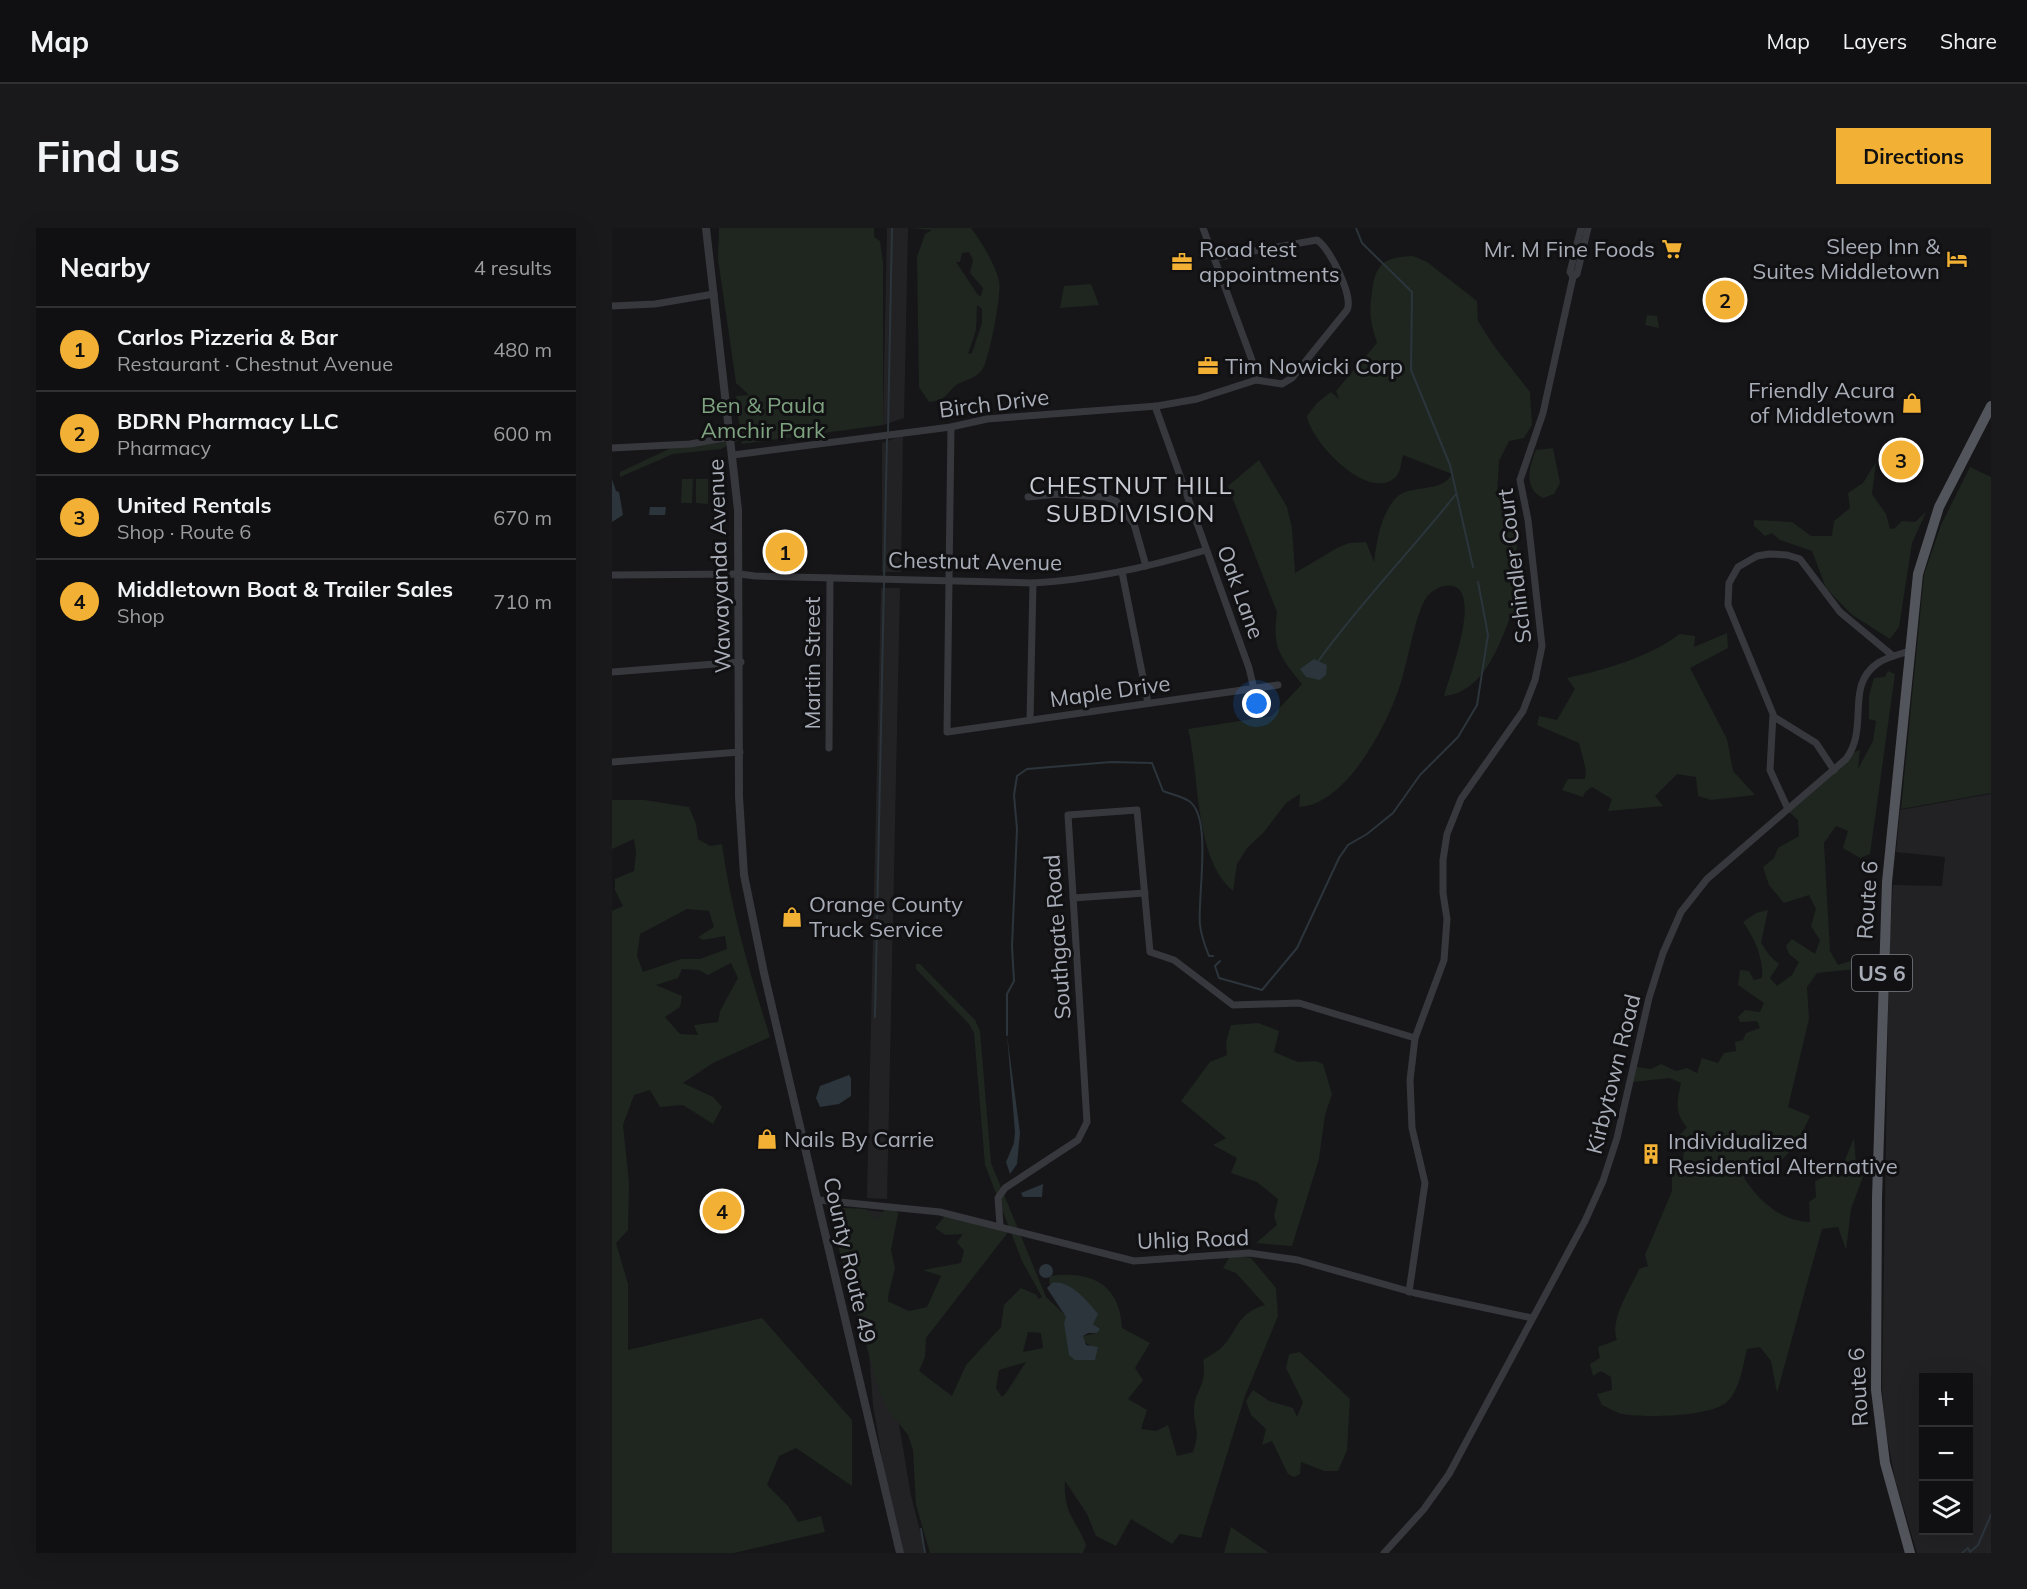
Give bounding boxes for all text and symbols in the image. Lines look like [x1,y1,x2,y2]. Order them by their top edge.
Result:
text: Map [30,24,89,59]
text: Map [1767,28,1810,54]
text: Layers [1843,28,1907,54]
text: Share [1940,28,1997,54]
button: Directions [1836,128,1991,184]
text: Find us [36,130,180,183]
place label: Sleep Inn & Suites Middletown [1752,232,1941,285]
place label: Road test appointments [1199,235,1340,288]
place label: Mr. M Fine Foods [1484,235,1655,263]
supermarket icon: Mr. M Fine Foods [1660,237,1684,261]
hotel icon: Sleep Inn & Suites Middletown [1945,247,1969,271]
office icon: Road test appointments [1170,250,1194,274]
text: Nearby [60,251,150,284]
text: 4 results [474,255,552,280]
pin: 2 [1706,278,1744,322]
text: Carlos Pizzeria & Bar [117,323,338,351]
text: 1 [74,337,86,362]
text: 480 m [493,337,552,362]
text: Restaurant · Chestnut Avenue [117,351,393,376]
place label: Tim Nowicki Corp [1225,352,1403,380]
office icon: Tim Nowicki Corp [1196,354,1220,378]
place label: Friendly Acura of Middletown [1748,376,1895,429]
street label: Birch Drive [937,382,1051,424]
park label: Ben & Paula Amchir Park [701,391,826,444]
shop icon: Friendly Acura of Middletown [1900,391,1924,415]
text: BDRN Pharmacy LLC [117,407,339,435]
text: 2 [74,421,86,446]
text: 600 m [493,421,552,446]
text: Pharmacy [117,435,211,460]
pin: 3 [1882,438,1920,482]
street label: Wawayanda Avenue [701,458,737,674]
district label: CHESTNUT HILL SUBDIVISION [1029,470,1233,528]
street label: Schindler Court [1491,487,1537,645]
text: United Rentals [117,491,271,519]
text: 3 [74,505,86,530]
text: 670 m [493,505,552,530]
text: Shop · Route 6 [117,519,251,544]
pin: 1 [766,530,804,574]
street label: Oak Lane [1211,541,1271,643]
street label: Chestnut Avenue [888,545,1062,577]
text: Middletown Boat & Trailer Sales [117,575,453,603]
text: 4 [74,589,86,614]
text: 710 m [493,589,552,614]
street label: Martin Street [798,596,826,730]
text: Shop [117,603,165,628]
street label: Maple Drive [1048,669,1172,713]
your location [1242,689,1271,718]
street label: Southgate Road [1037,854,1077,1020]
street label: Route 6 [1850,860,1884,940]
place label: Orange County Truck Service [809,890,963,943]
shop icon: Orange County Truck Service [780,905,804,929]
road number: US 6 [1852,955,1912,991]
street label: Kirbytown Road [1580,991,1646,1157]
place label: Nails By Carrie [784,1125,934,1153]
shop icon: Nails By Carrie [755,1127,779,1151]
place label: Individualized Residential Alternative [1668,1127,1898,1180]
building icon: Individualized Residential Alternative [1639,1142,1663,1166]
street label: County Route 49 [817,1174,883,1346]
pin: 4 [702,1188,742,1234]
street label: Uhlig Road [1136,1223,1250,1255]
street label: Route 6 [1842,1347,1874,1427]
map controls [1919,1373,1973,1535]
button: + [1919,1373,1973,1427]
button: − [1919,1427,1973,1481]
button: layers [1919,1481,1973,1535]

